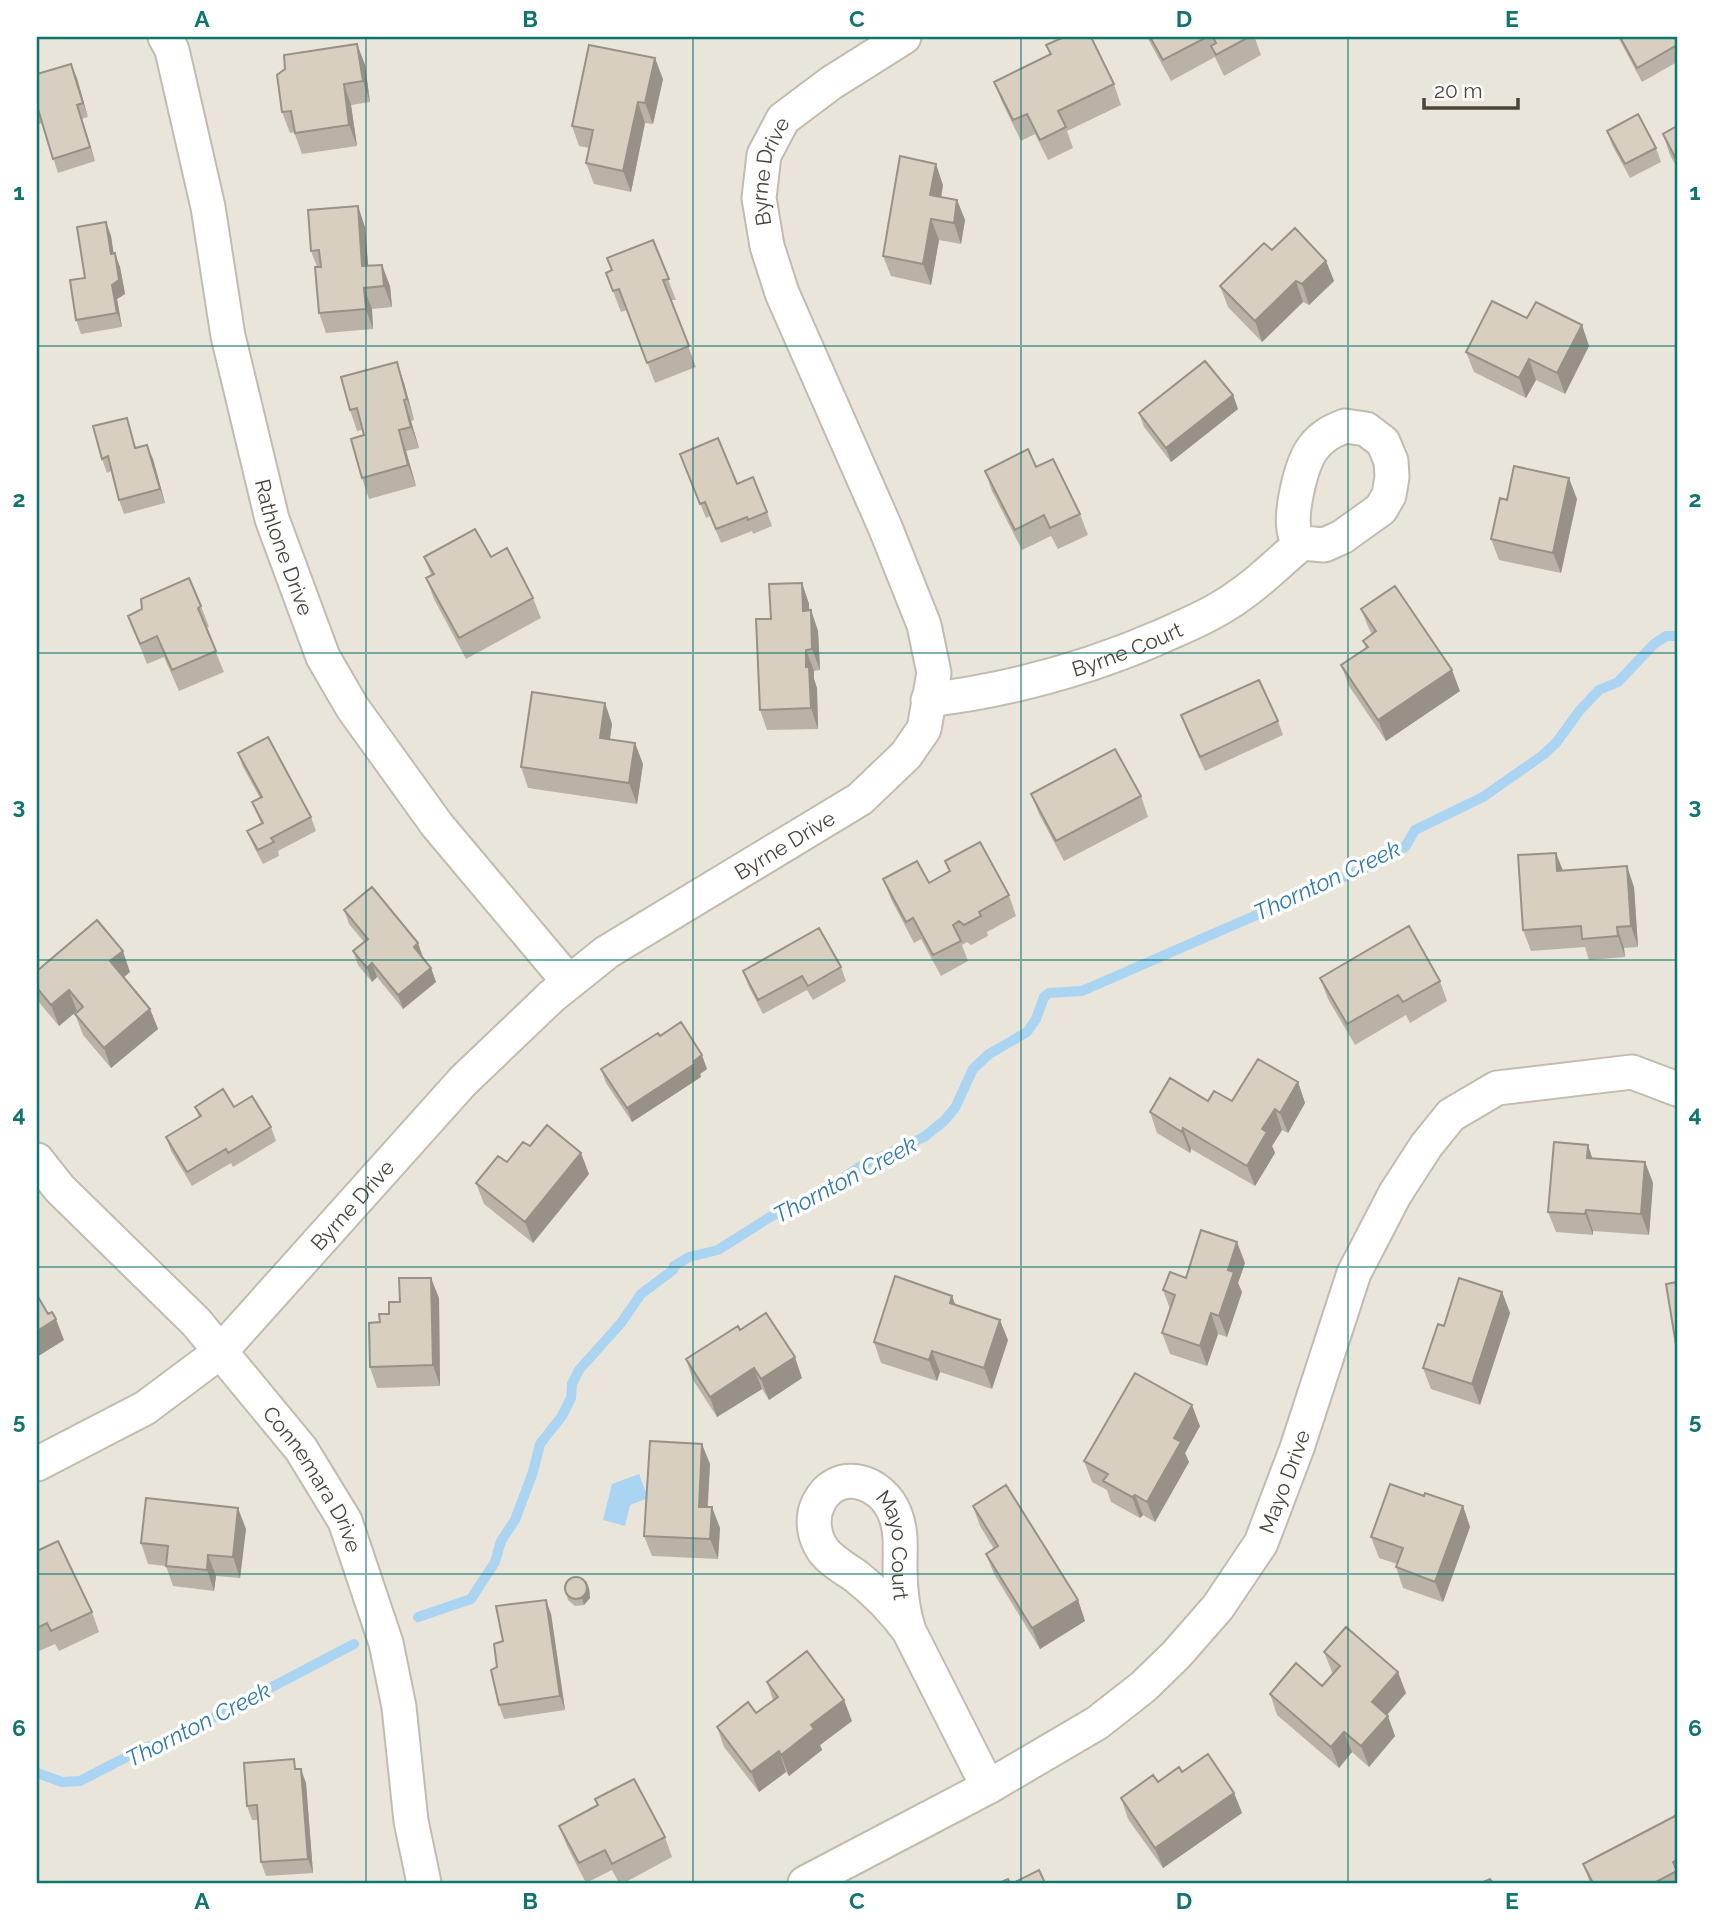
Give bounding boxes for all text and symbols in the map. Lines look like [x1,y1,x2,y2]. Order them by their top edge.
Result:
text: A [194,5,210,32]
text: B [522,5,538,32]
text: C [849,5,865,32]
text: D [1176,5,1192,32]
text: E [1505,5,1519,32]
scale bar [1424,66,1518,110]
text: 20 m [1434,78,1482,103]
street label: Byrne Drive [746,113,794,228]
text: 1 [13,178,25,205]
text: 1 [1689,178,1701,205]
street label: Rathlone Drive [250,476,319,619]
text: 2 [13,485,25,512]
text: 2 [1689,485,1701,512]
street label: Byrne Court [1069,616,1186,681]
text: 3 [13,792,25,819]
text: 3 [1689,792,1701,819]
street label: Byrne Drive [730,805,839,885]
water label: Thornton Creek [1249,834,1405,926]
text: 4 [12,1100,26,1127]
text: 4 [1688,1100,1702,1127]
water label: Thornton Creek [769,1130,921,1228]
street label: Byrne Drive [305,1154,399,1255]
street label: Connemara Drive [258,1401,367,1555]
text: 5 [13,1407,26,1434]
text: 5 [1689,1407,1702,1434]
street label: Mayo Drive [1253,1427,1315,1537]
street label: Mayo Court [871,1485,914,1601]
water label: Thornton Creek [121,1676,275,1772]
text: 6 [12,1714,26,1741]
text: 6 [1688,1714,1702,1741]
text: A [194,1887,210,1914]
text: B [522,1887,538,1914]
text: C [849,1887,865,1914]
text: D [1176,1887,1192,1914]
text: E [1505,1887,1519,1914]

